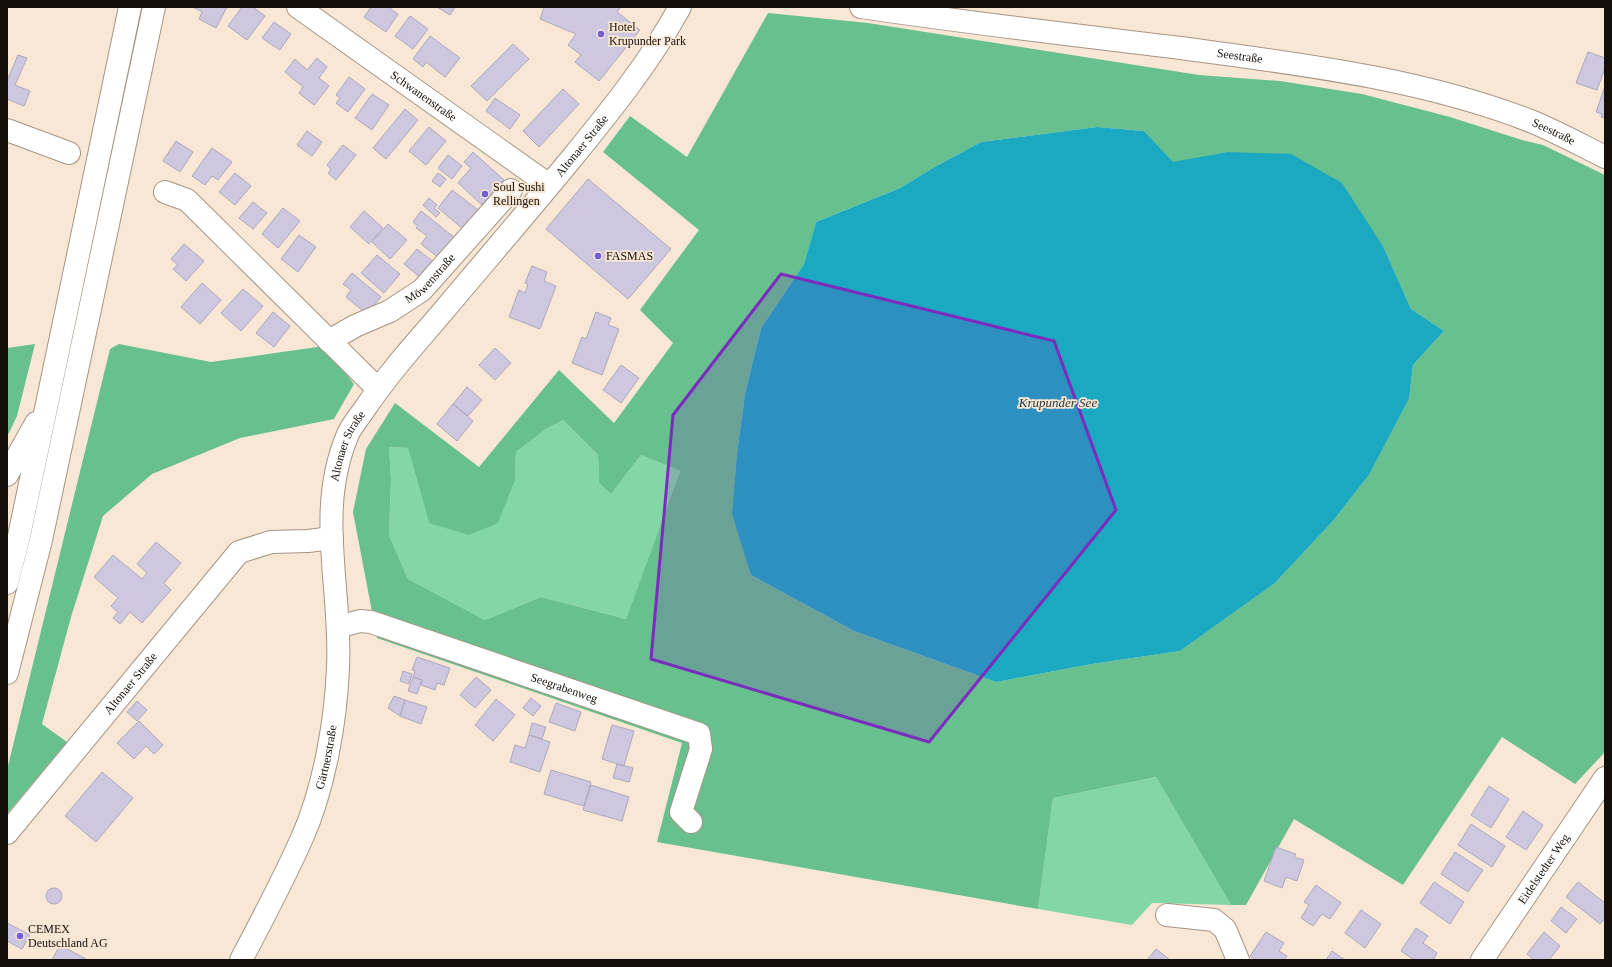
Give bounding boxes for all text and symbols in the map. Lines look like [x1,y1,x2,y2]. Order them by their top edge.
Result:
place label: Hotel Krupunder Park [609,20,686,48]
marker: Hotel Krupunder Park [596,29,606,39]
street label: Seestraße [1216,46,1264,66]
street label: Schwanenstraße [388,68,459,124]
street label: Altonaer Straße [553,112,611,180]
street label: Seestraße [1530,115,1578,148]
place label: Soul Sushi Rellingen [493,180,545,208]
marker: Soul Sushi Rellingen [480,189,490,199]
place label: FASMAS [606,249,653,263]
street label: Möwenstraße [402,251,458,306]
marker: FASMAS [593,251,603,261]
water label: Krupunder See [1018,395,1097,410]
street label: Altonaer Straße [328,408,368,483]
street label: Altonaer Straße [101,650,160,717]
street label: Seegrabenweg [529,670,600,706]
street label: Gärtnerstraße [312,724,339,791]
street label: Eidelstedter Weg [1515,831,1572,907]
place label: CEMEX Deutschland AG [28,922,108,950]
marker: CEMEX Deutschland AG [15,931,25,941]

